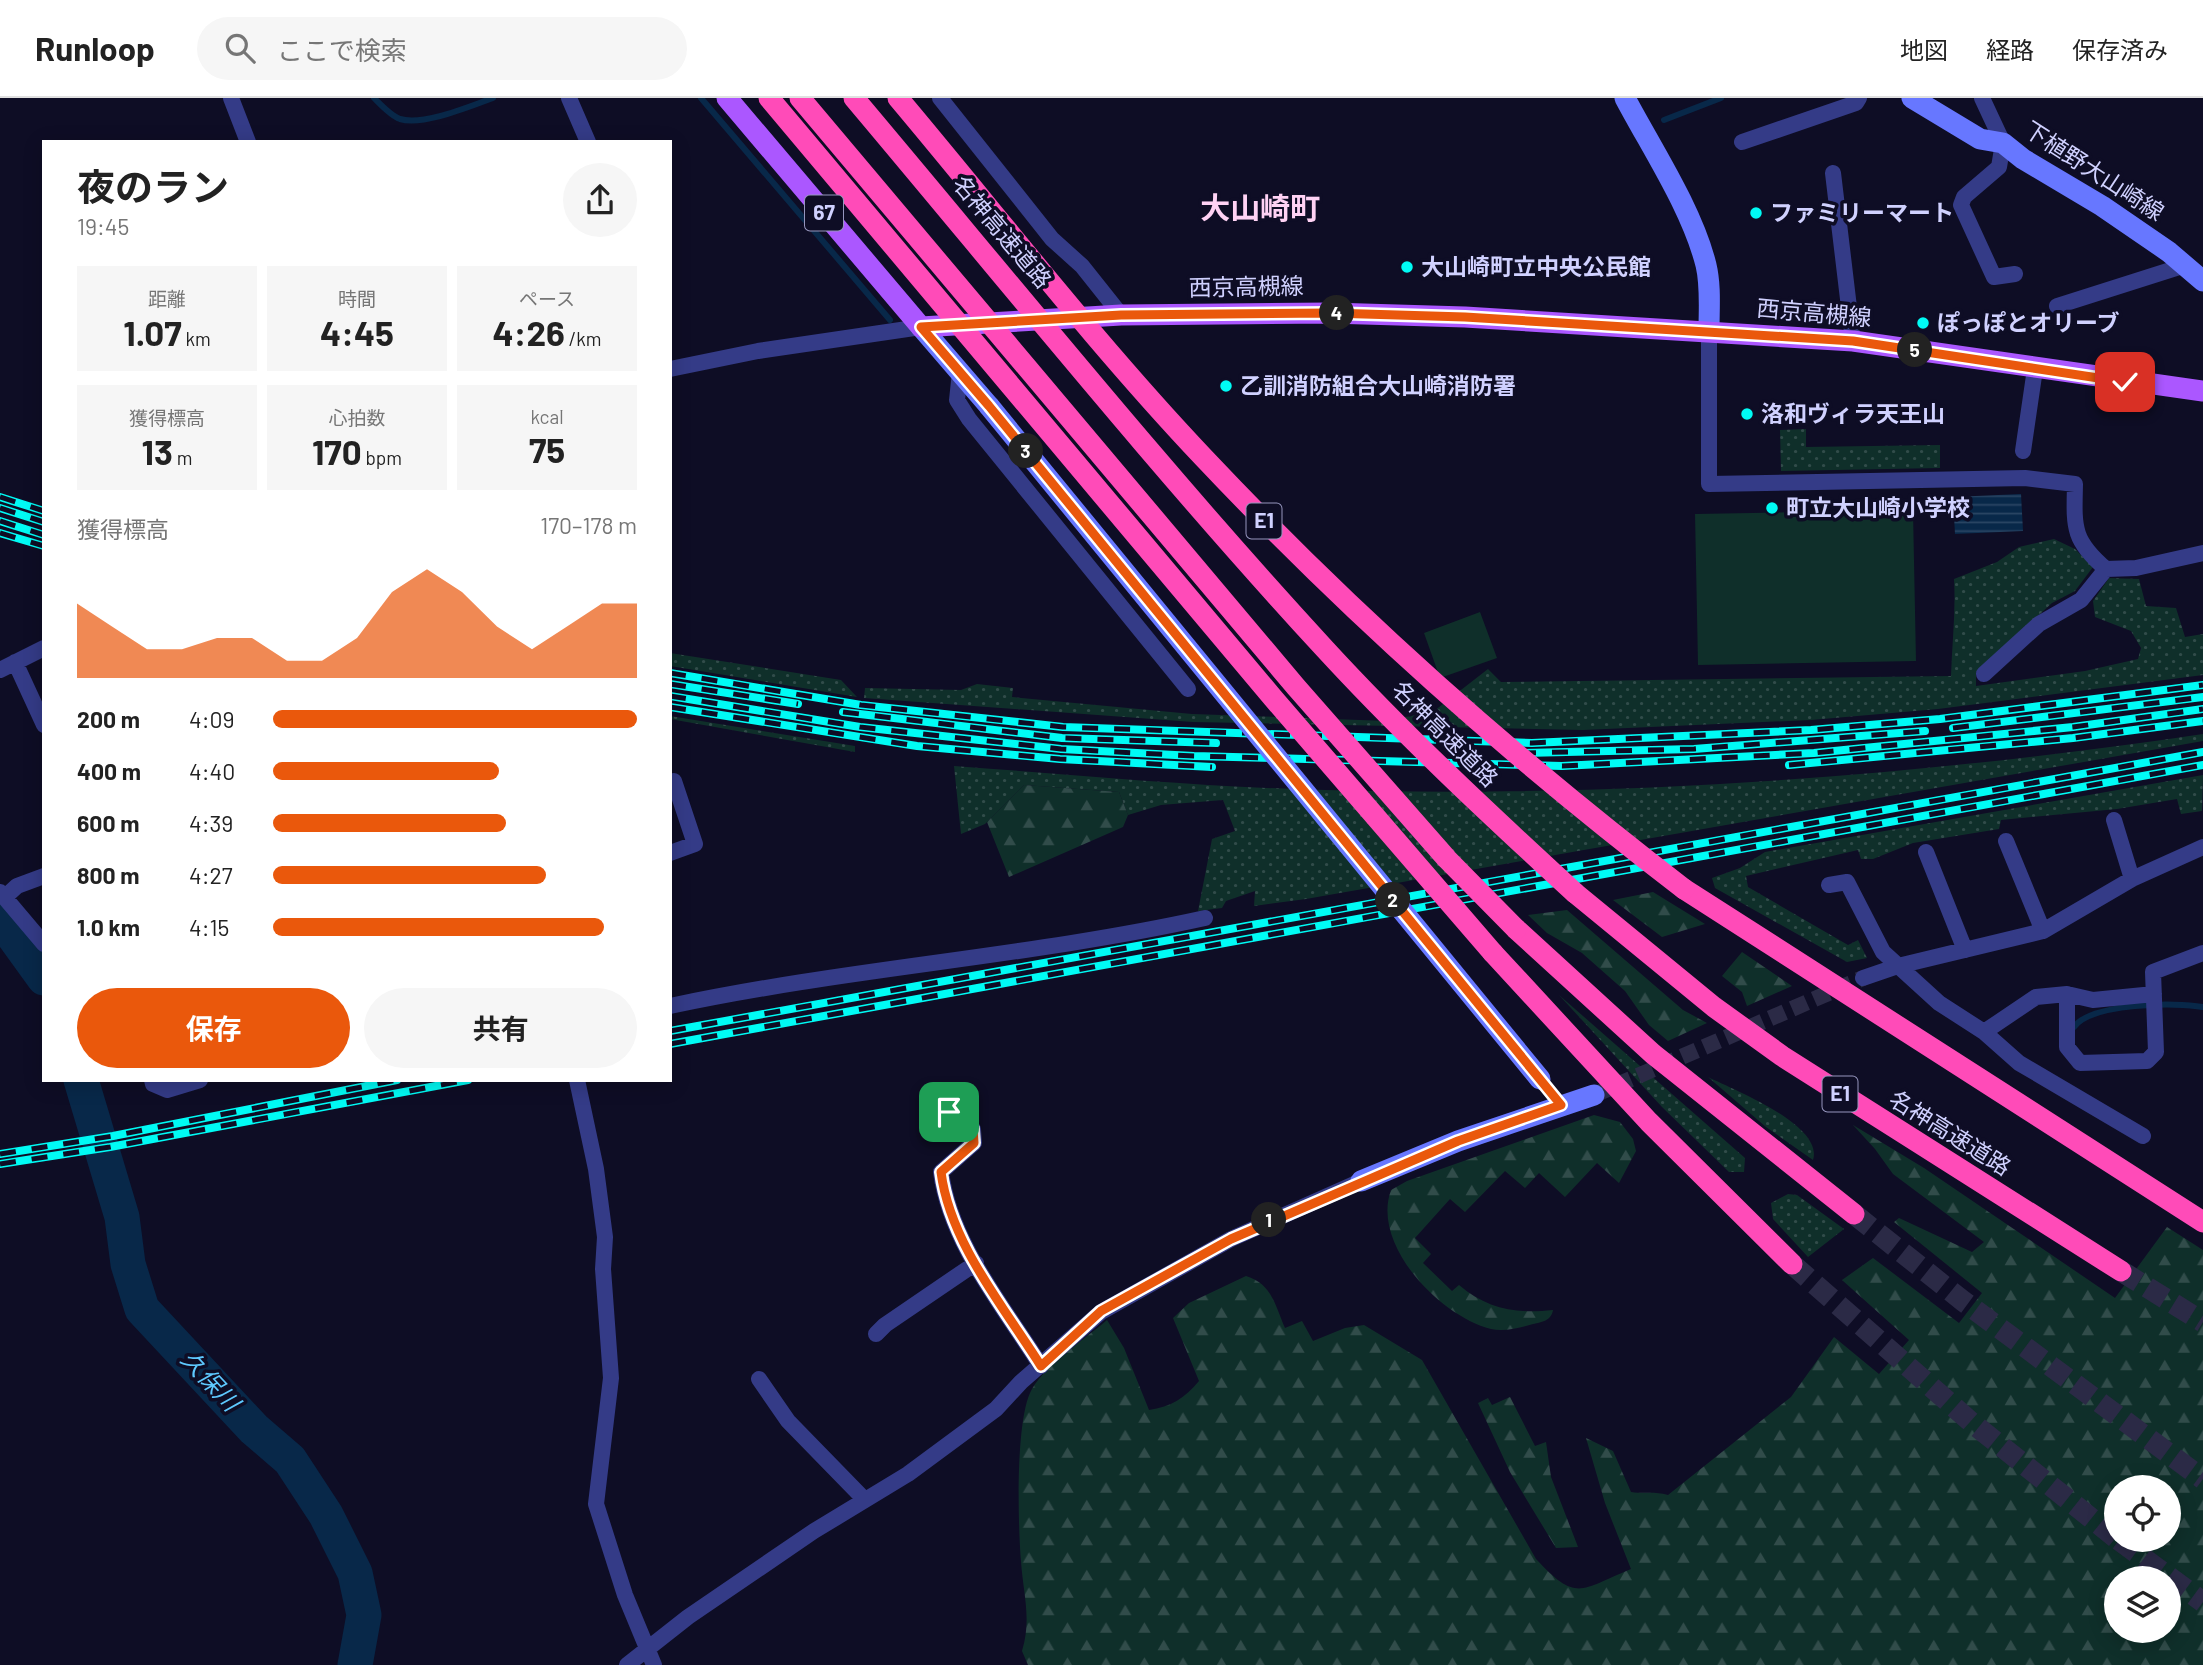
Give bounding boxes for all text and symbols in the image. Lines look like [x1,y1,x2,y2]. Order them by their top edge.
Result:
search box [197,17,687,80]
text: Runloop [35,28,155,68]
icon: search [221,29,259,67]
text: ここで検索 [277,34,407,65]
text: 地図 [1900,35,1948,64]
text: 経路 [1986,35,2034,64]
text: 保存済み [2072,35,2168,64]
street label: 下植野大山崎線 [2019,115,2170,226]
text: 夜のラン [77,163,229,209]
button: share [563,163,637,237]
street label: 名神高速道路 [948,170,1058,293]
district label: 大山崎町 [1200,189,1320,225]
road number: 67 [805,195,843,230]
place label: ファミリーマート [1770,198,1954,226]
marker: ファミリーマート [1748,205,1764,221]
text: 19:45 [77,212,129,240]
place label: 大山崎町立中央公民館 [1421,252,1651,280]
marker: 大山崎町立中央公民館 [1399,259,1415,275]
street label: 西京高槻線 [1188,271,1304,301]
text: 距離 [148,287,186,310]
text: 時間 [338,287,376,310]
text: ペース [519,287,575,310]
street label: 西京高槻線 [1756,293,1873,331]
pin: 4 [1320,296,1354,330]
text: 4 [1331,301,1342,324]
place label: ぽっぽとオリーブ [1937,308,2120,336]
text: 1.07 [123,311,182,353]
text: 4:45 [320,311,394,353]
text: 4:26 [493,311,565,353]
marker: ぽっぽとオリーブ [1915,315,1931,331]
text: km [182,327,211,350]
text: /km [565,327,601,350]
pin: 5 [1898,332,1932,368]
text: 5 [1909,338,1920,361]
pin [2095,352,2155,412]
icon: check [2106,363,2144,401]
place label: 乙訓消防組合大山崎消防署 [1240,371,1516,399]
marker: 乙訓消防組合大山崎消防署 [1218,378,1234,394]
place label: 洛和ヴィラ天王山 [1761,399,1945,427]
text: kcal [530,405,564,428]
text: 獲得標高 [129,406,205,429]
text: 心拍数 [328,406,386,429]
marker: 洛和ヴィラ天王山 [1739,406,1755,422]
text: 75 [529,428,565,470]
text: 13 [142,430,173,472]
text: 170 [312,430,362,472]
pin: 3 [1009,434,1044,468]
text: 3 [1020,439,1031,462]
text: m [173,446,192,469]
text: bpm [362,446,402,469]
place label: 町立大山崎小学校 [1786,493,1970,521]
marker: 町立大山崎小学校 [1764,500,1780,516]
road number: E1 [1246,504,1282,538]
text: 170–178 m [540,511,637,539]
text: 獲得標高 [77,515,169,543]
street label: 名神高速道路 [1387,675,1504,792]
text: 200 m [77,705,140,733]
text: 4:09 [189,705,234,733]
text: 400 m [77,757,141,785]
text: 4:40 [189,757,235,785]
text: 600 m [77,809,139,837]
text: 4:39 [189,809,233,837]
text: 800 m [77,861,139,889]
text: 4:27 [189,861,233,889]
pin: 2 [1376,882,1410,918]
text: 2 [1387,888,1398,911]
text: 1.0 km [77,913,140,941]
text: 4:15 [189,913,229,941]
button: 保存 [77,988,350,1068]
button: 共有 [364,988,637,1068]
road number: E1 [1822,1076,1857,1112]
pin [919,1082,979,1142]
street label: 名神高速道路 [1885,1084,2016,1181]
icon: arrive [930,1093,968,1131]
pin: 1 [1252,1202,1286,1238]
text: 1 [1265,1208,1272,1231]
water label: 久保川 [176,1344,248,1418]
map controls [2104,1475,2181,1643]
button: locate [2104,1475,2181,1552]
button: layers [2104,1566,2181,1643]

